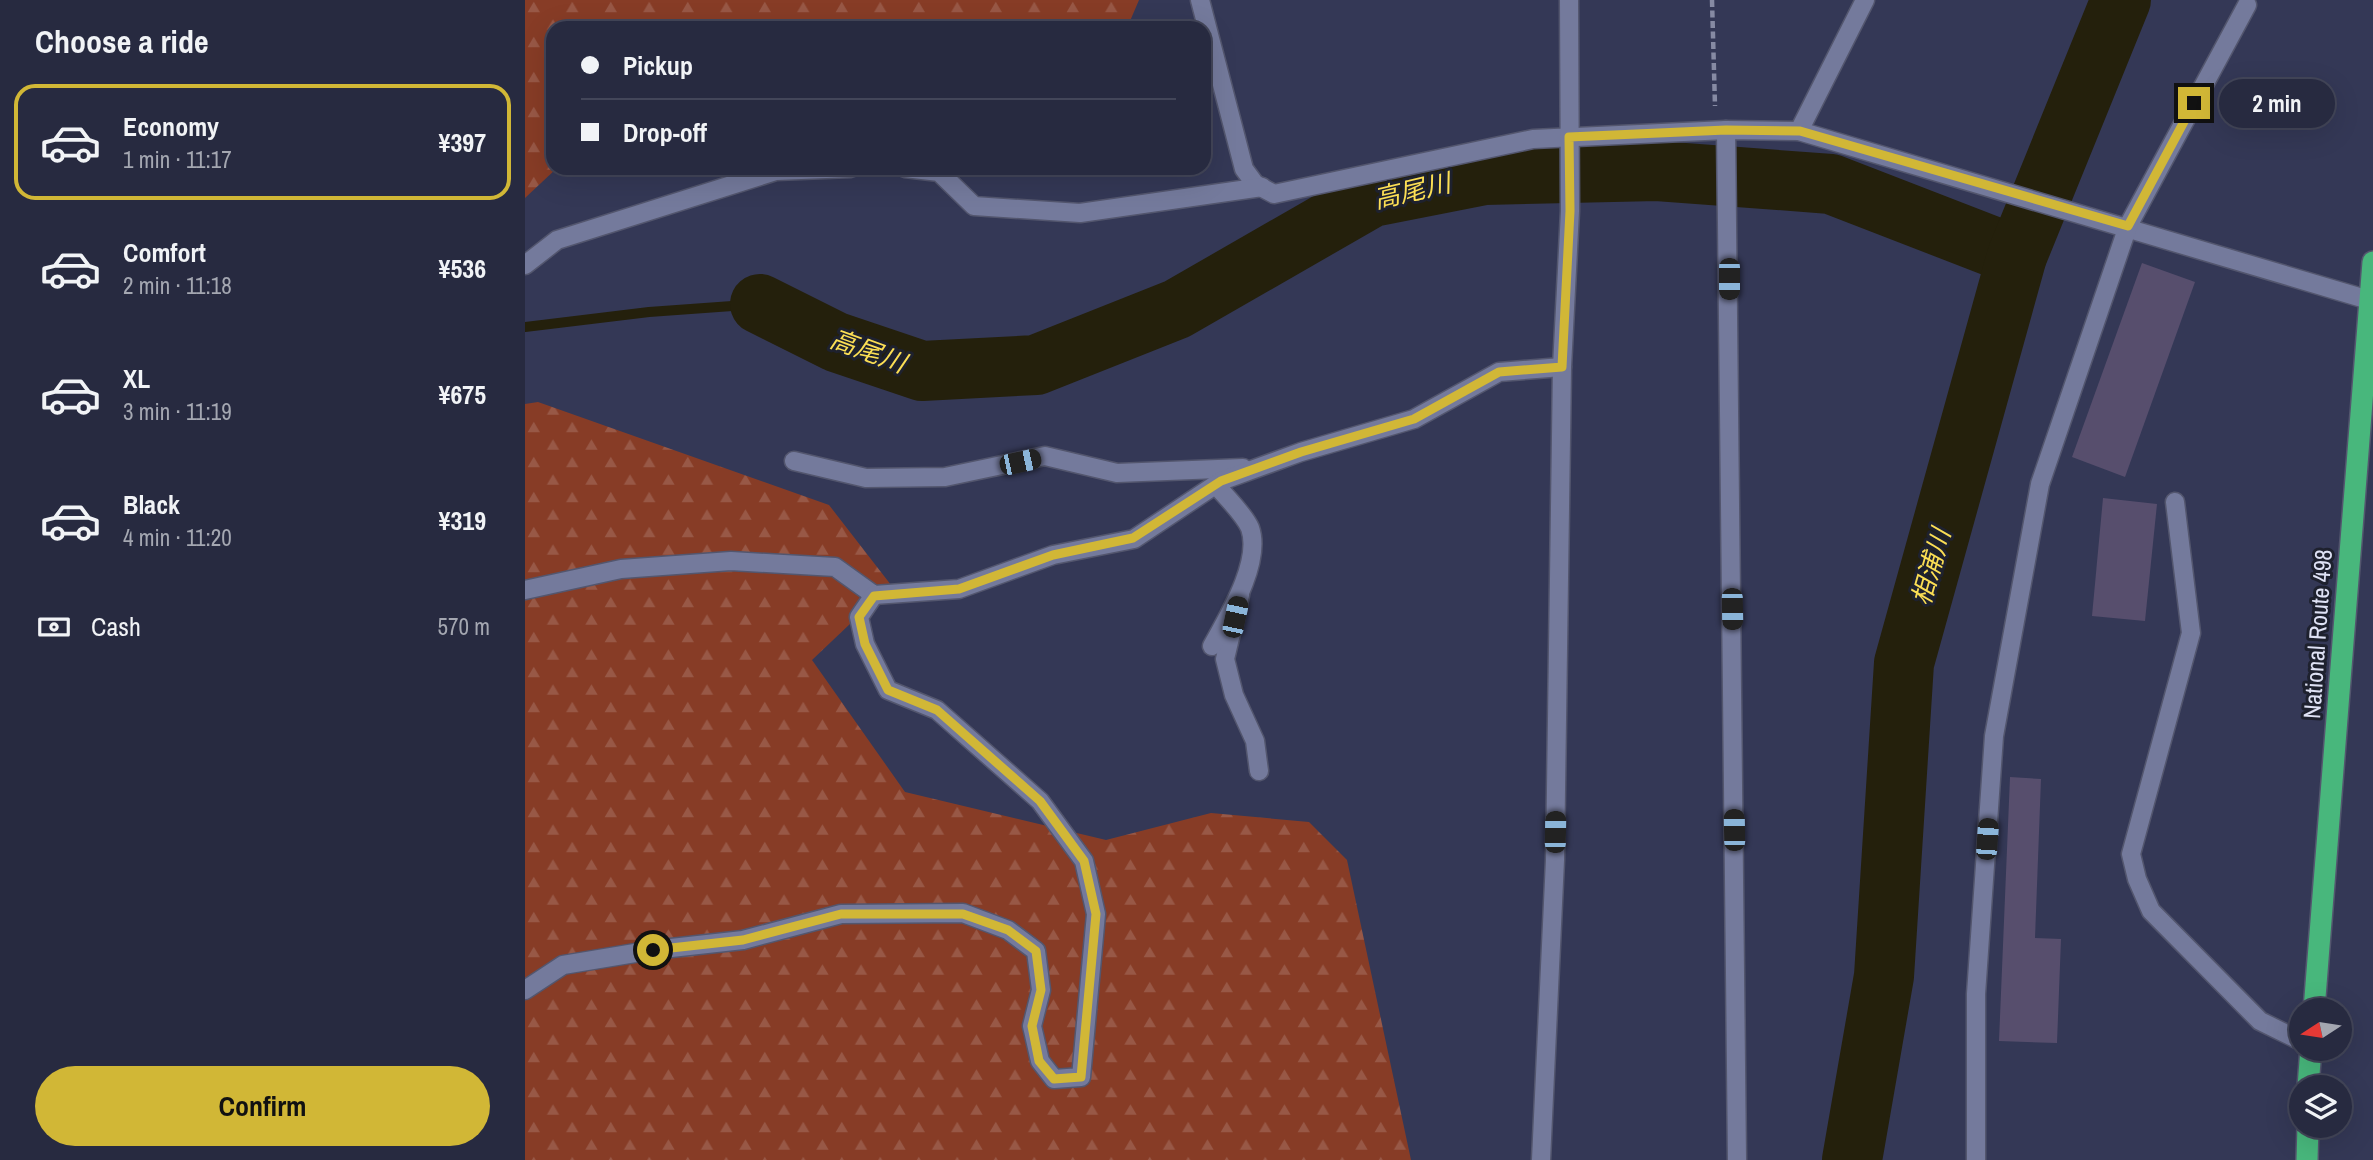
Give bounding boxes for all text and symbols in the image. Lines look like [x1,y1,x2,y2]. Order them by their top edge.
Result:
text: Choose a ride [35,20,209,63]
text: Pickup [623,48,693,83]
callout: 2 min [2219,78,2334,128]
route end [2178,87,2210,119]
text: 2 min [2252,88,2302,119]
text: Economy [123,109,219,144]
icon: car [39,111,102,174]
text: Drop-off [623,115,707,150]
text: ¥397 [439,125,486,160]
text: 1 min · 11:17 [123,144,232,175]
water label: 高尾川 [1370,164,1457,216]
text: Comfort [123,235,206,270]
icon: car [39,237,102,300]
text: ¥536 [439,251,486,286]
car [1719,258,1740,300]
text: 2 min · 11:18 [123,270,232,301]
water label: 高尾川 [826,321,914,381]
text: XL [123,361,150,396]
icon: car [39,363,102,426]
text: ¥675 [439,377,486,412]
text: 3 min · 11:19 [123,396,232,427]
car [998,447,1043,477]
text: Black [123,487,180,522]
icon: car [39,489,102,552]
text: ¥319 [439,503,486,538]
text: 4 min · 11:20 [123,522,232,553]
water label: 相浦川 [1903,522,1959,609]
street label: National Route 498 [2295,548,2339,720]
car [1722,588,1743,630]
car [1221,594,1250,640]
icon: cash [35,608,73,646]
text: Cash [91,609,141,644]
text: 570 m [438,611,490,642]
car [1724,809,1745,851]
car [1545,811,1566,853]
car [1976,817,1999,861]
route start [637,934,669,966]
north arrow [2289,998,2352,1060]
map controls [2289,998,2352,1138]
button: Confirm [35,1066,490,1146]
button: layers [2289,1075,2352,1138]

